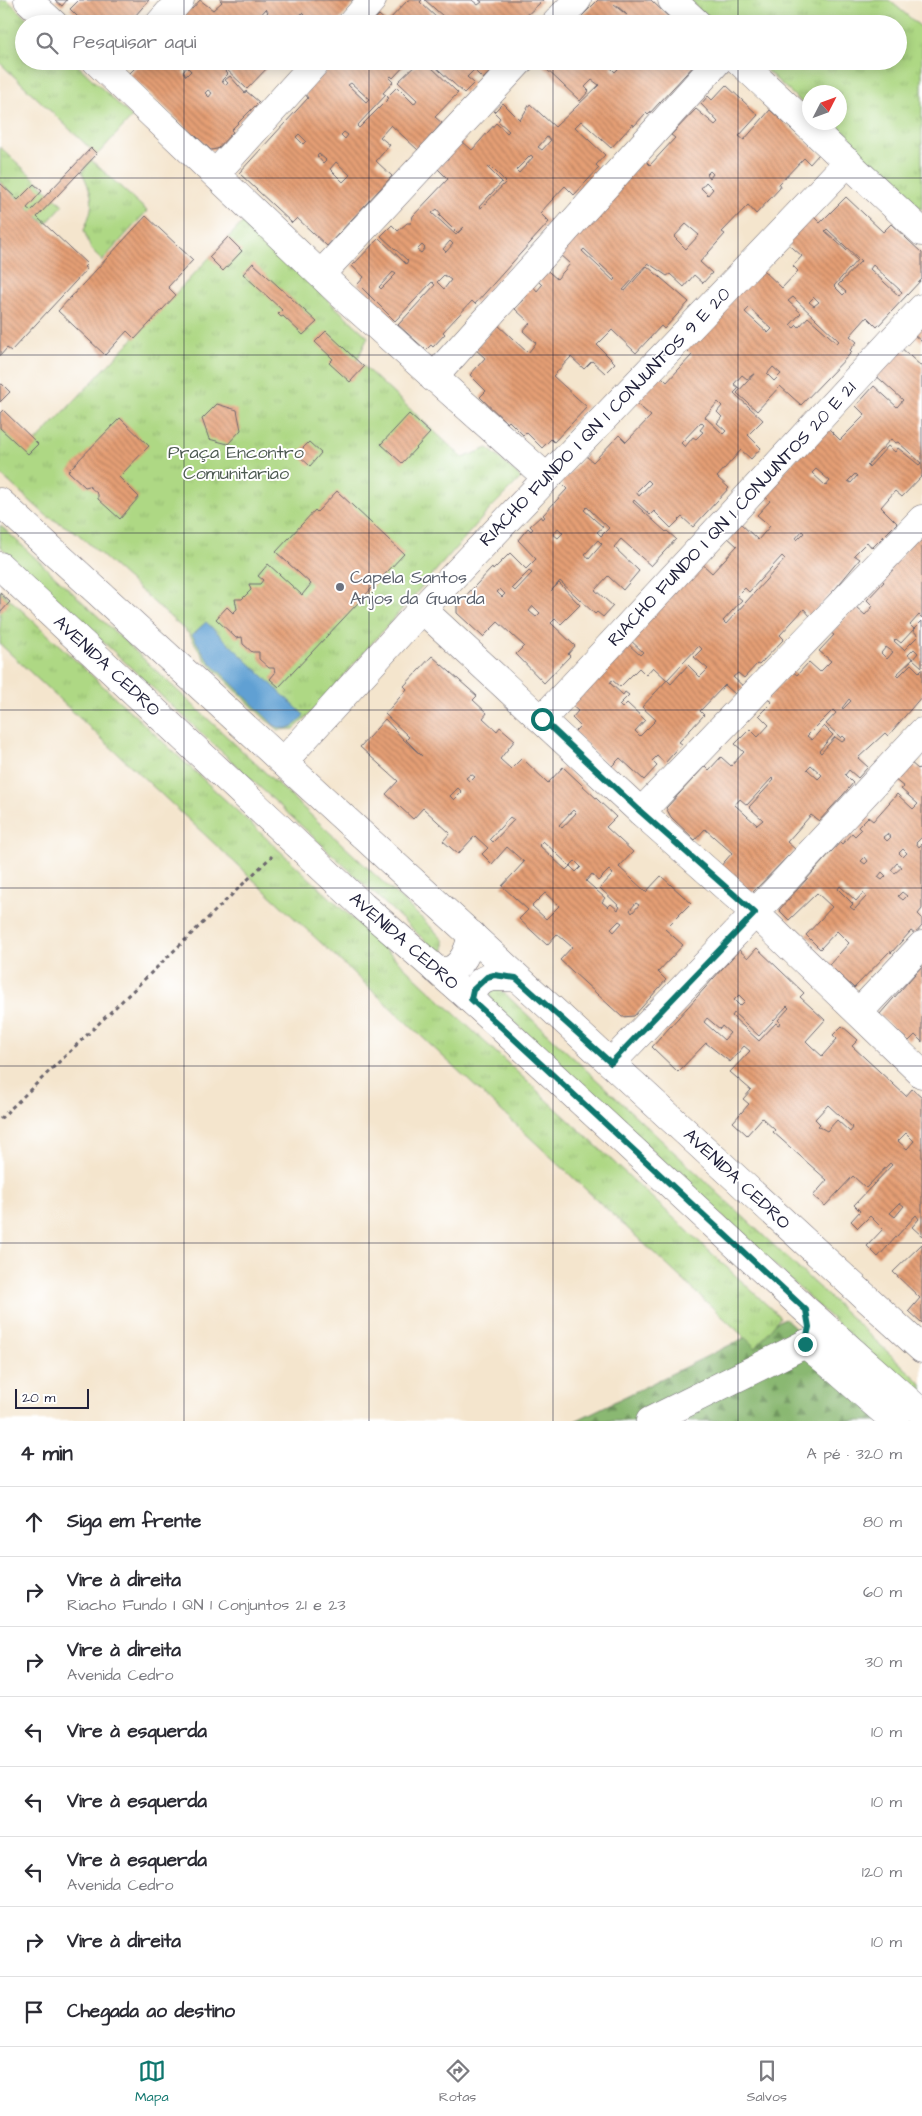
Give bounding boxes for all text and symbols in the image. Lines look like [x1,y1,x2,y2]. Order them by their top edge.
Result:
search box [15,15,907,70]
icon: search [33,29,61,57]
text: Pesquisar aqui [73,29,196,56]
north arrow [802,85,847,130]
street label: RIACHO FUNDO I QN 1 CONJUNTOS 9 E 20 [474,282,736,552]
street label: RIACHO FUNDO I QN 1 CONJUNTOS 20 E 21 [602,376,862,652]
park label: Praça Encontro Comunitariao [168,440,304,486]
place label: Capela Santos Anjos da Guarda [350,565,485,611]
marker: Capela Santos Anjos da Guarda [334,581,346,593]
street label: AVENIDA CEDRO [48,610,166,722]
route start [531,708,554,731]
street label: AVENIDA CEDRO [344,886,464,996]
street label: AVENIDA CEDRO [678,1123,796,1235]
route end [794,1333,817,1356]
scale bar [15,1386,89,1409]
text: 20 m [22,1388,55,1408]
text: 4 min [20,1439,73,1468]
text: A pé · 320 m [806,1443,902,1465]
icon: ahead [20,1508,48,1536]
text: Siga em frente [67,1508,201,1535]
text: 80 m [863,1511,902,1533]
text: Vire à direita [67,1567,181,1594]
icon: right [20,1578,48,1606]
text: 60 m [863,1581,902,1603]
text: Riacho Fundo I QN 1 Conjuntos 21 e 23 [67,1594,346,1616]
text: Vire à direita [67,1637,181,1664]
icon: right [20,1648,48,1676]
text: 30 m [865,1651,902,1673]
text: Avenida Cedro [67,1664,173,1686]
icon: left [20,1718,48,1746]
text: Vire à esquerda [67,1718,207,1745]
text: 10 m [871,1721,902,1743]
icon: left [20,1788,48,1816]
text: Vire à esquerda [67,1788,207,1815]
text: 10 m [871,1791,902,1813]
text: Vire à esquerda [67,1847,207,1874]
icon: left [20,1858,48,1886]
text: 120 m [862,1861,902,1883]
text: Avenida Cedro [67,1874,173,1896]
icon: right [20,1928,48,1956]
text: Vire à direita [67,1928,181,1955]
text: 10 m [871,1931,902,1953]
icon: arrive [20,1998,48,2026]
text: Chegada ao destino [67,1998,235,2025]
tab: Mapa [135,2057,169,2107]
tab: Rotas [439,2057,476,2107]
tab: Salvos [746,2057,787,2107]

